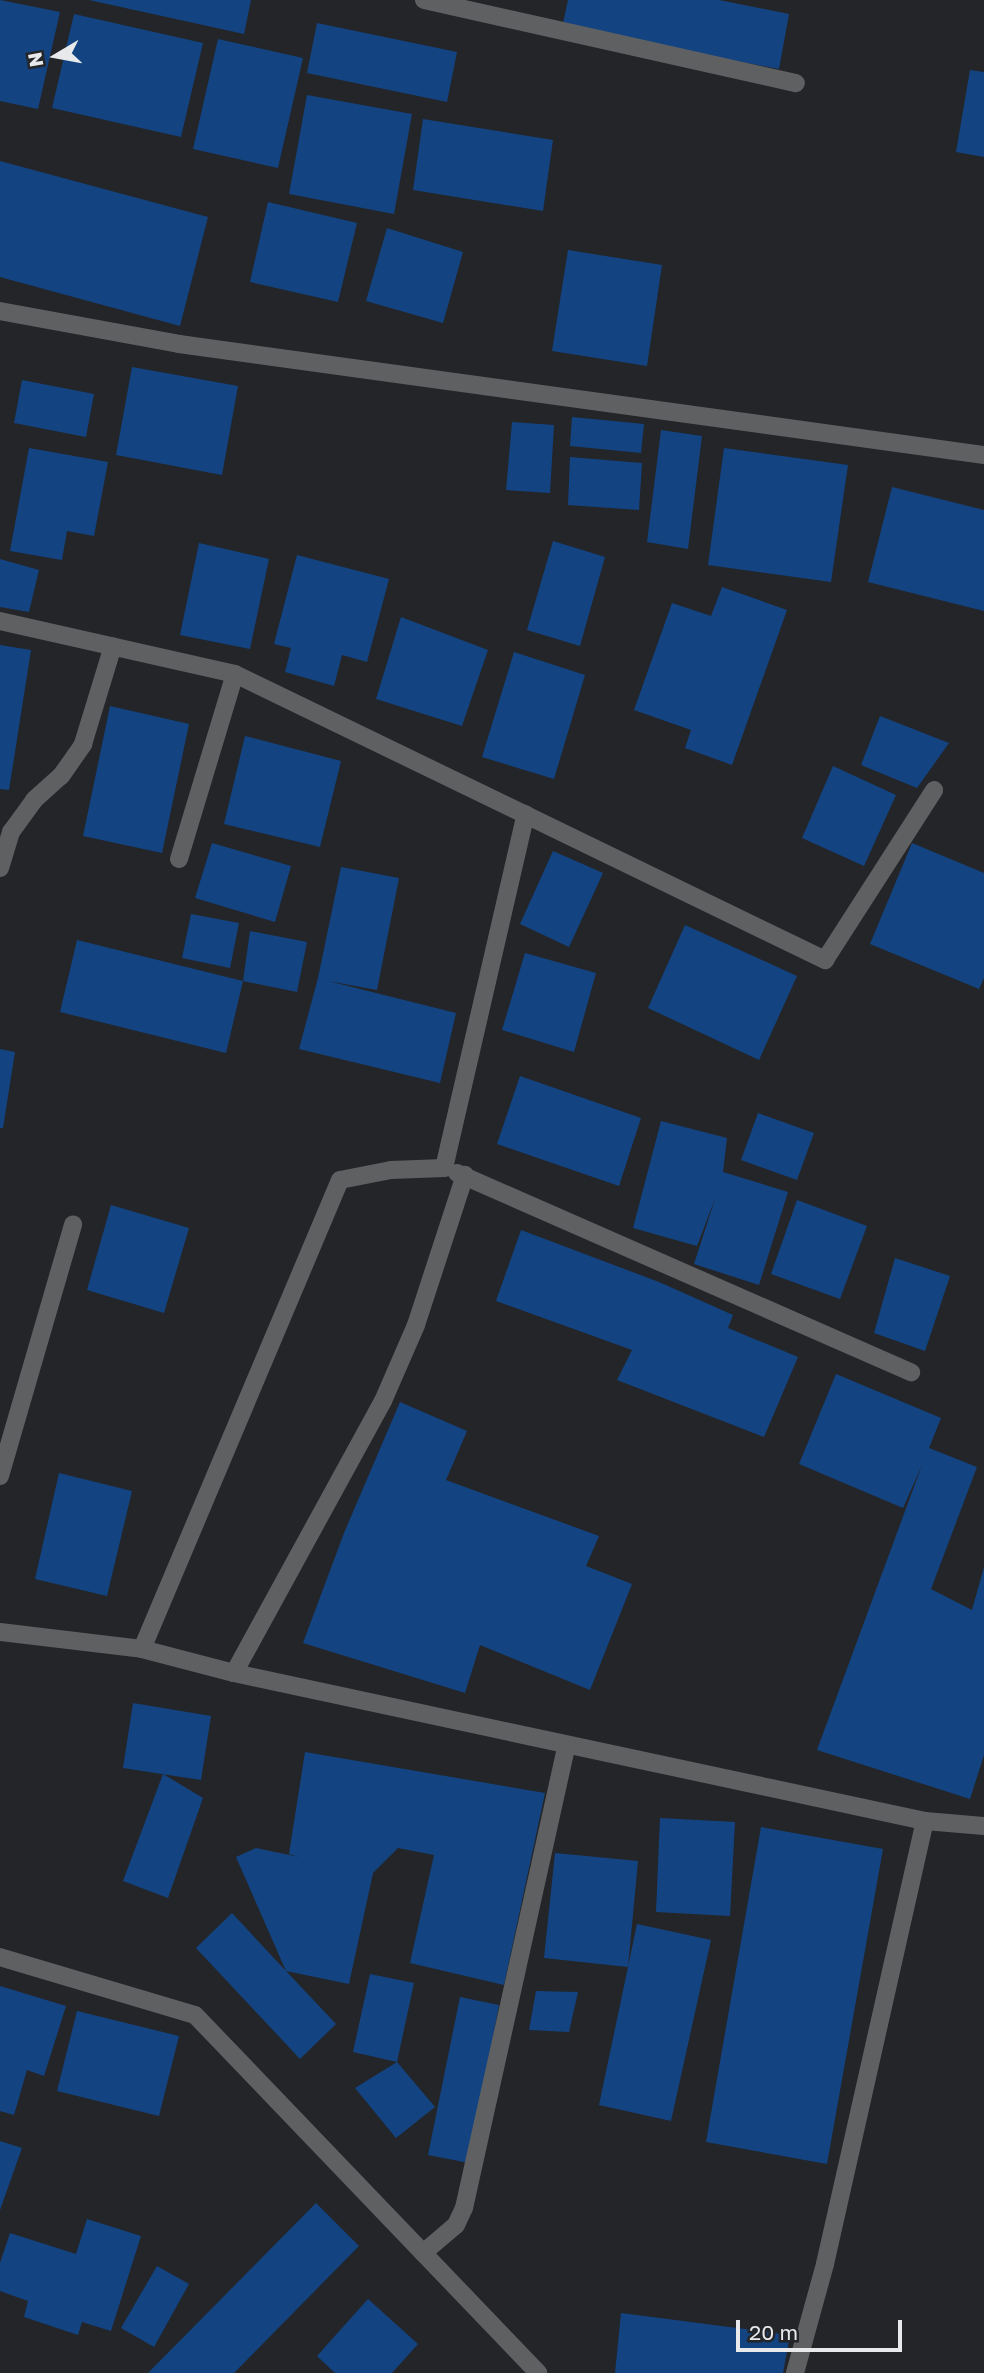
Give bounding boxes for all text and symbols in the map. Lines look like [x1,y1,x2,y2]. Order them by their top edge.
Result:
north arrow [21,21,91,91]
text: N [22,51,47,69]
scale bar [739,2306,905,2350]
text: 20 m [749,2319,798,2345]

